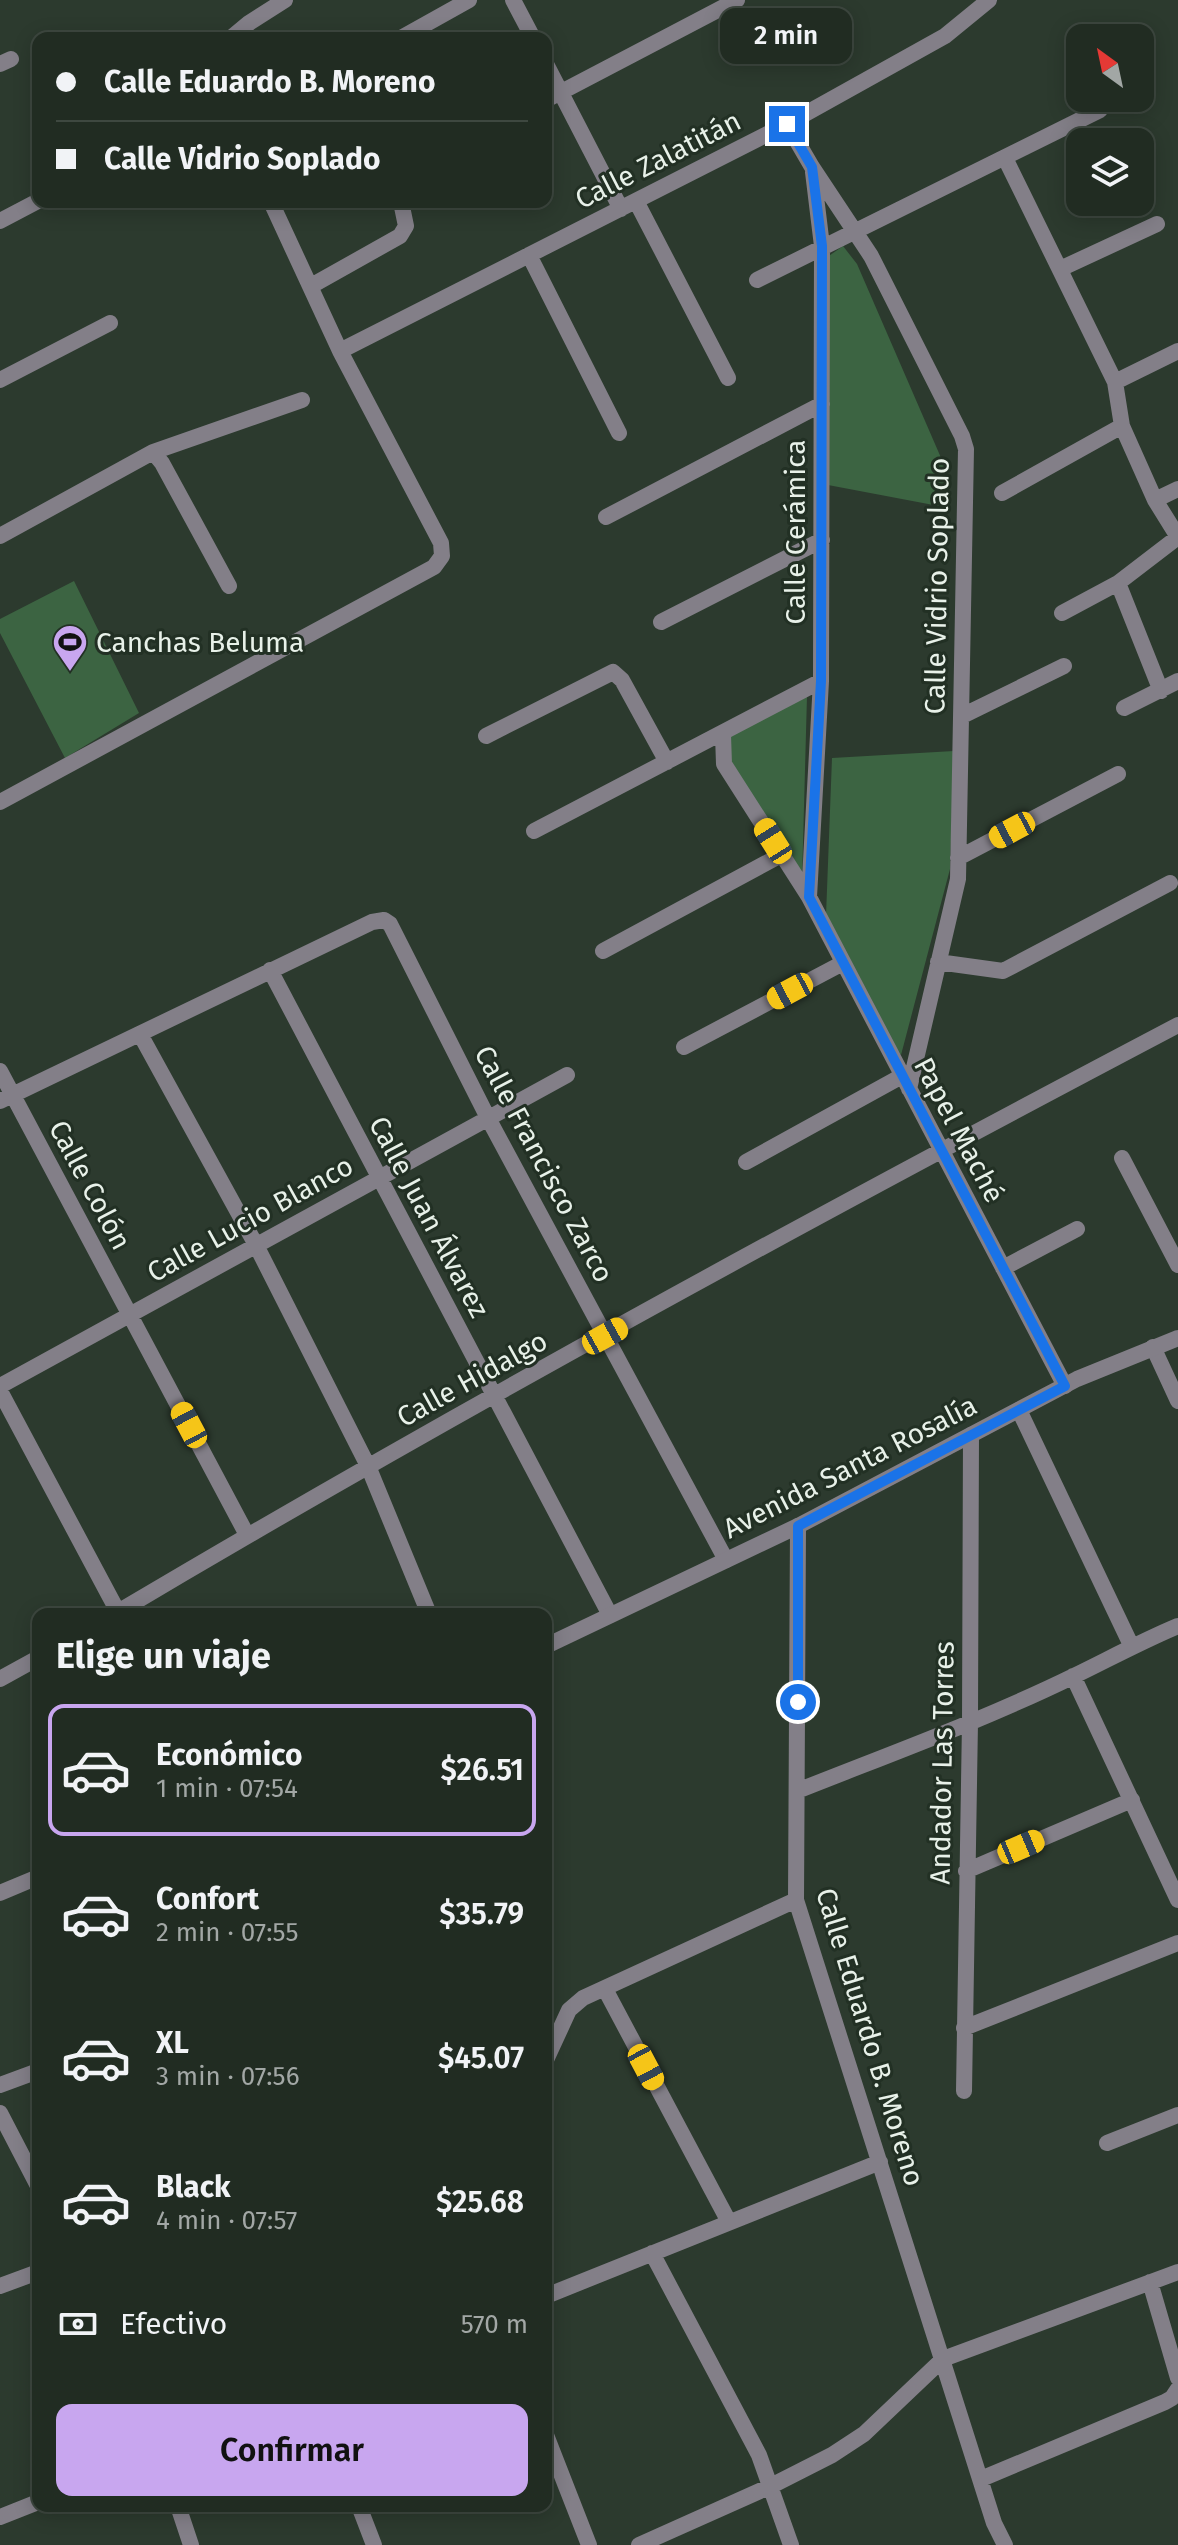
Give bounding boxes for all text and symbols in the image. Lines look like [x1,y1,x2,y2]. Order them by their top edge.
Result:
callout: 2 min [721,8,853,64]
text: 2 min [754,20,818,51]
north arrow [1066,24,1154,112]
map controls [1066,24,1154,216]
text: Calle Eduardo B. Moreno [104,64,435,100]
street label: Calle Zalatitán [570,104,746,216]
route end [769,106,805,142]
button: layers [1066,128,1154,216]
text: Calle Vidrio Soplado [104,141,380,177]
street label: Calle Cerámica [779,440,812,624]
street label: Calle Vidrio Soplado [918,457,956,715]
sports icon: Canchas Beluma [51,623,89,673]
place label: Canchas Beluma [96,626,304,659]
car [985,808,1039,852]
car [750,814,796,868]
car [763,969,817,1013]
street label: Calle Francisco Zarco [468,1040,620,1288]
street label: Papel Maché [907,1052,1011,1208]
street label: Calle Juan Álvarez [362,1111,496,1323]
street label: Calle Colón [42,1115,138,1255]
street label: Calle Lucio Blanco [141,1149,359,1289]
car [578,1314,632,1358]
street label: Calle Hidalgo [391,1324,553,1434]
street label: Avenida Santa Rosalía [718,1389,982,1545]
car [167,1398,211,1452]
text: Elige un viaje [56,1634,271,1678]
street label: Andador Las Torres [923,1641,961,1885]
route start [780,1684,816,1720]
icon: car [60,1734,132,1806]
text: Económico [156,1737,302,1773]
text: $26.51 [441,1752,524,1788]
text: 1 min · 07:54 [156,1773,298,1804]
car [994,1827,1048,1867]
icon: car [60,1878,132,1950]
text: Confort [156,1881,259,1917]
street label: Calle Eduardo B. Moreno [809,1884,931,2190]
text: $35.79 [439,1896,524,1932]
text: 2 min · 07:55 [156,1917,298,1948]
icon: car [60,2022,132,2094]
text: XL [156,2025,189,2061]
text: $45.07 [438,2040,524,2076]
car [624,2040,668,2094]
text: 3 min · 07:56 [156,2061,300,2092]
icon: car [60,2166,132,2238]
text: Black [156,2169,231,2205]
text: $25.68 [436,2184,524,2220]
text: 4 min · 07:57 [156,2205,297,2236]
icon: cash [56,2302,100,2346]
text: Efectivo [120,2306,227,2342]
text: 570 m [461,2309,528,2340]
button: Confirmar [56,2404,528,2496]

